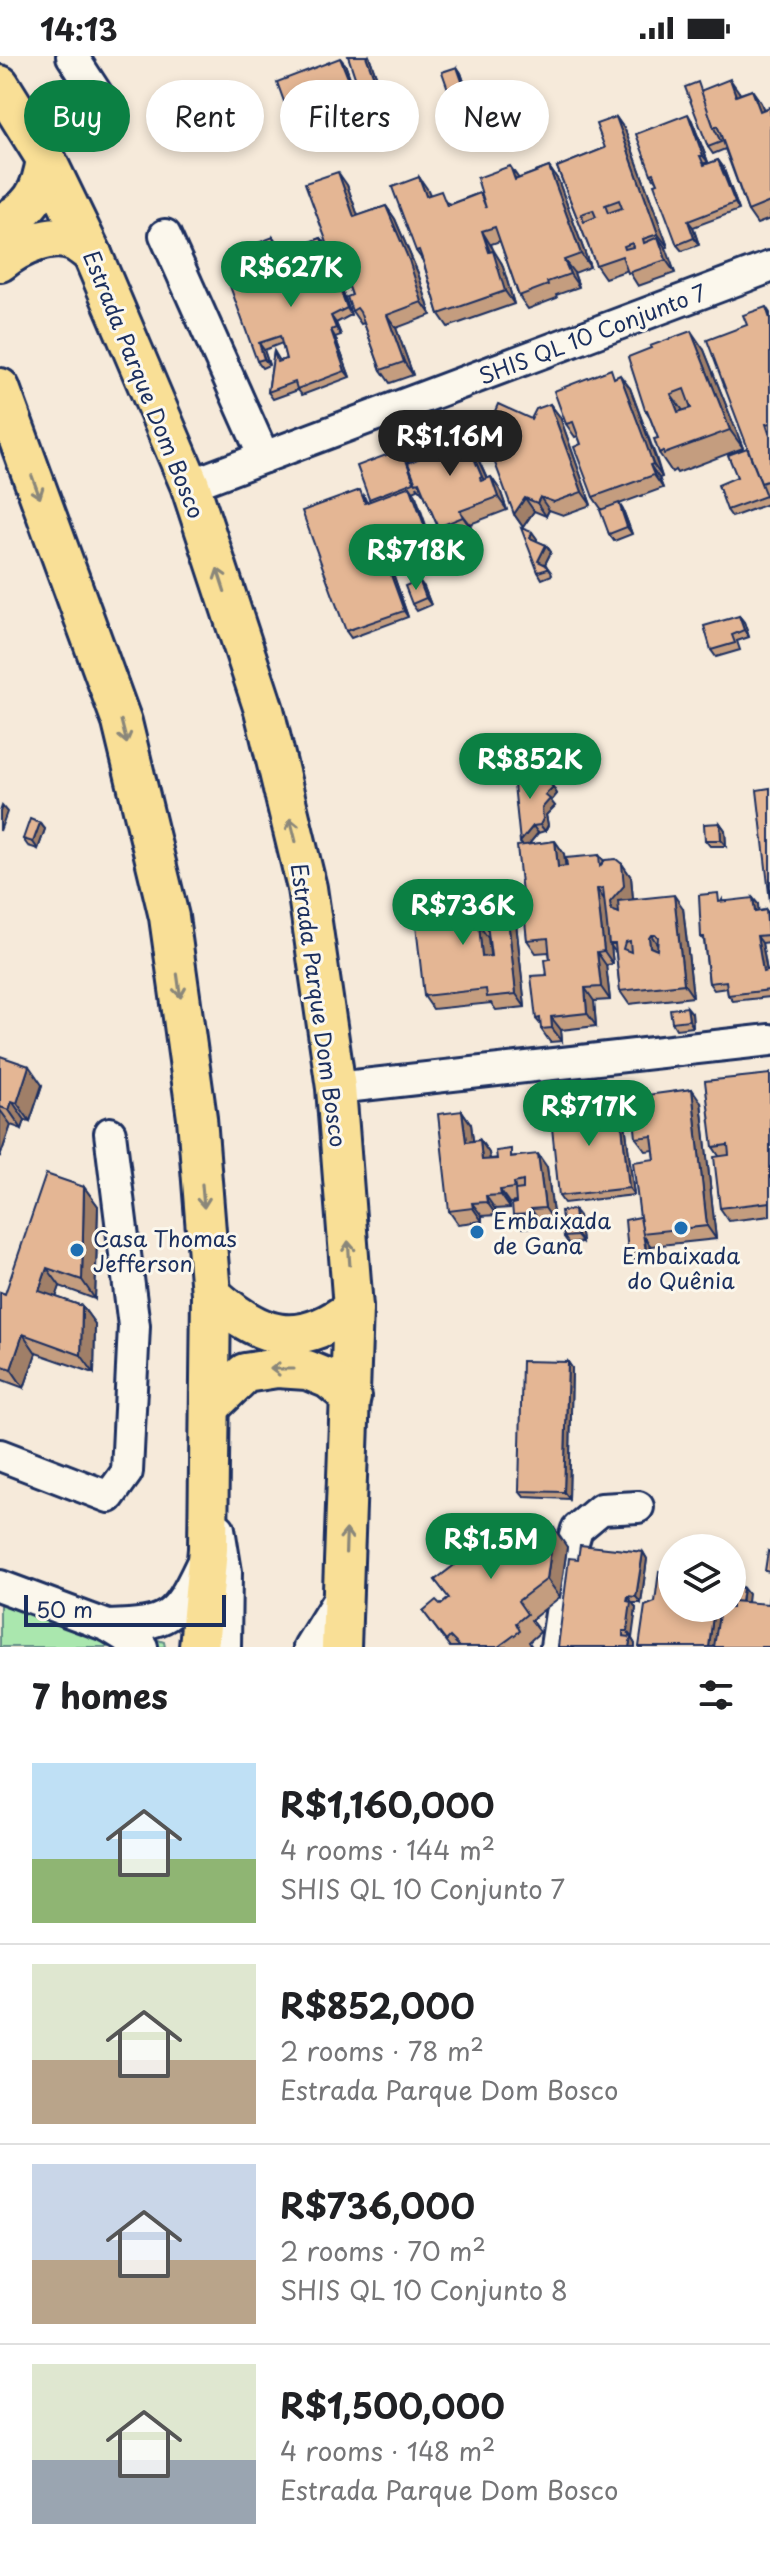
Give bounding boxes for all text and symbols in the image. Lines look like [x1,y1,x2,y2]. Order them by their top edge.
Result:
text: 14:13 [40,6,118,51]
chip: Buy [24,80,130,152]
chip: Rent [146,80,264,152]
chip: Filters [280,80,419,152]
chip: New [435,80,549,152]
pin: R$627K [226,241,356,309]
street label: Estrada Parque Dom Bosco [76,245,214,523]
text: R$627K [239,247,343,286]
street label: SHIS QL 10 Conjunto 7 [474,274,710,392]
pin: R$1.16M [376,410,524,478]
text: R$1.16M [396,416,504,455]
one-way arrow [30,474,45,499]
pin: R$718K [351,524,481,592]
text: R$718K [367,530,465,569]
one-way arrow [213,568,227,593]
one-way arrow [118,718,133,744]
pin: R$852K [465,733,595,801]
text: R$852K [477,739,583,778]
one-way arrow [285,817,300,843]
street label: Estrada Parque Dom Bosco [284,861,356,1149]
pin: R$736K [398,879,528,947]
text: R$736K [410,885,516,924]
one-way arrow [172,973,187,998]
pin: R$717K [524,1080,654,1148]
text: R$717K [541,1086,637,1125]
one-way arrow [196,1182,211,1209]
place label: Embaixada de Gana [493,1203,611,1261]
marker: Embaixada do Quênia [672,1219,690,1237]
place label: Casa Thomas Jefferson [93,1221,237,1279]
marker: Embaixada de Gana [468,1223,486,1241]
place label: Embaixada do Quênia [622,1238,740,1296]
one-way arrow [341,1240,356,1267]
marker: Casa Thomas Jefferson [68,1241,86,1259]
one-way arrow [269,1361,295,1377]
pin: R$1.5M [426,1513,556,1581]
text: R$1.5M [444,1519,538,1558]
one-way arrow [338,1528,353,1555]
map controls [658,1534,746,1622]
button: layers [658,1534,746,1622]
scale bar [24,1591,226,1627]
text: 50 m [36,1592,93,1625]
text: 7 homes [32,1669,168,1721]
icon: filters [694,1673,738,1717]
text: R$1,160,000 [280,1778,495,1830]
icon: home [96,1795,192,1891]
text: 4 rooms · 144 m² [280,1830,495,1869]
text: SHIS QL 10 Conjunto 7 [280,1869,565,1908]
text: R$852,000 [280,1979,475,2031]
icon: home [96,1996,192,2092]
text: 2 rooms · 78 m² [280,2031,484,2070]
text: Estrada Parque Dom Bosco [280,2070,618,2109]
text: R$736,000 [280,2179,475,2231]
icon: home [96,2196,192,2292]
text: 2 rooms · 70 m² [280,2231,486,2270]
text: SHIS QL 10 Conjunto 8 [280,2270,568,2309]
text: R$1,500,000 [280,2379,505,2431]
icon: home [96,2396,192,2492]
text: 4 rooms · 148 m² [280,2431,495,2470]
text: Estrada Parque Dom Bosco [280,2470,618,2509]

